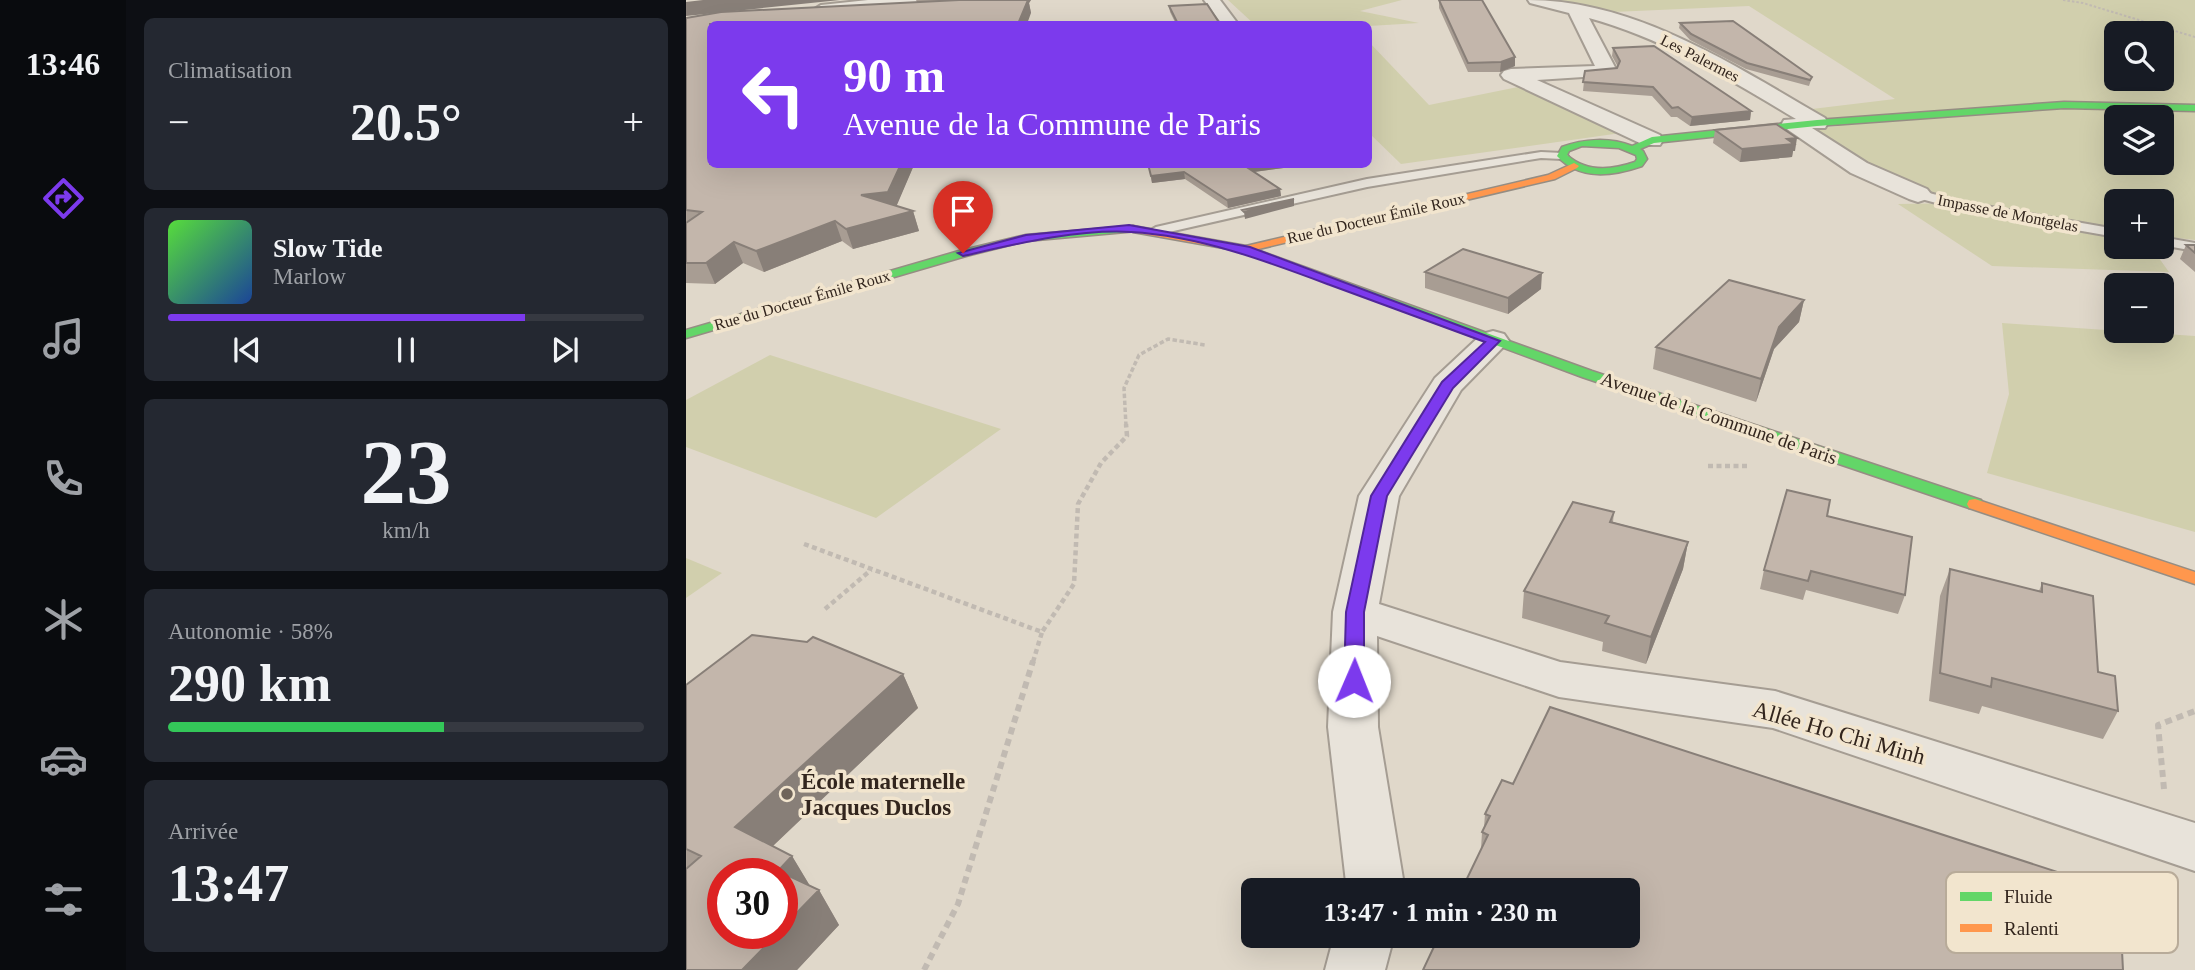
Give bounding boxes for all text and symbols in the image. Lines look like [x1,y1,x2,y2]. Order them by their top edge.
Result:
map controls [2104,21,2174,343]
button: search [2104,21,2174,91]
street label: Les Palermes [1658,31,1742,85]
text: 13:46 [26,46,100,82]
text: 90 m [843,48,945,103]
icon: left [728,49,819,140]
text: Climatisation [168,58,292,83]
text: 20.5° [350,94,462,151]
text: − [168,101,189,143]
text: + [623,101,644,143]
button: layers [2104,105,2174,175]
text: Avenue de la Commune de Paris [843,106,1261,142]
icon: directions [39,174,88,223]
pin [933,181,993,253]
street label: Rue du Docteur Émile Roux [1285,188,1467,247]
button: + [2104,189,2174,259]
street label: Impasse de Montgelas [1936,191,2080,236]
icon: arrive [944,192,982,230]
text: Slow Tide [273,234,383,263]
text: Marlow [273,264,346,289]
street label: Rue du Docteur Émile Roux [712,266,892,333]
button: − [2104,273,2174,343]
icon: music [39,314,88,363]
icon: previous [228,331,266,369]
icon: pause [387,331,425,369]
icon: next [546,331,584,369]
street label: Avenue de la Commune de Paris [1598,368,1840,468]
text: 23 [361,422,452,523]
icon: phone [39,454,88,503]
text: km/h [382,518,430,543]
icon: climate [39,595,88,644]
text: Autonomie · 58% [168,619,333,644]
position arrow [1317,644,1391,718]
text: 290 km [168,655,331,712]
street label: Allée Ho Chi Minh [1750,696,1929,770]
icon: car [39,735,88,784]
place label: École maternelle Jacques Duclos [801,769,965,820]
marker: École maternelle Jacques Duclos [779,786,795,802]
text: Arrivée [168,819,238,844]
text: 13:47 [168,855,289,912]
speed limit sign: 30 [707,858,798,949]
legend [1946,872,2178,953]
icon: filters [39,875,88,924]
text: Fluide [2004,886,2053,907]
text: 13:47 · 1 min · 230 m [1324,898,1558,927]
text: Ralenti [2004,918,2059,939]

